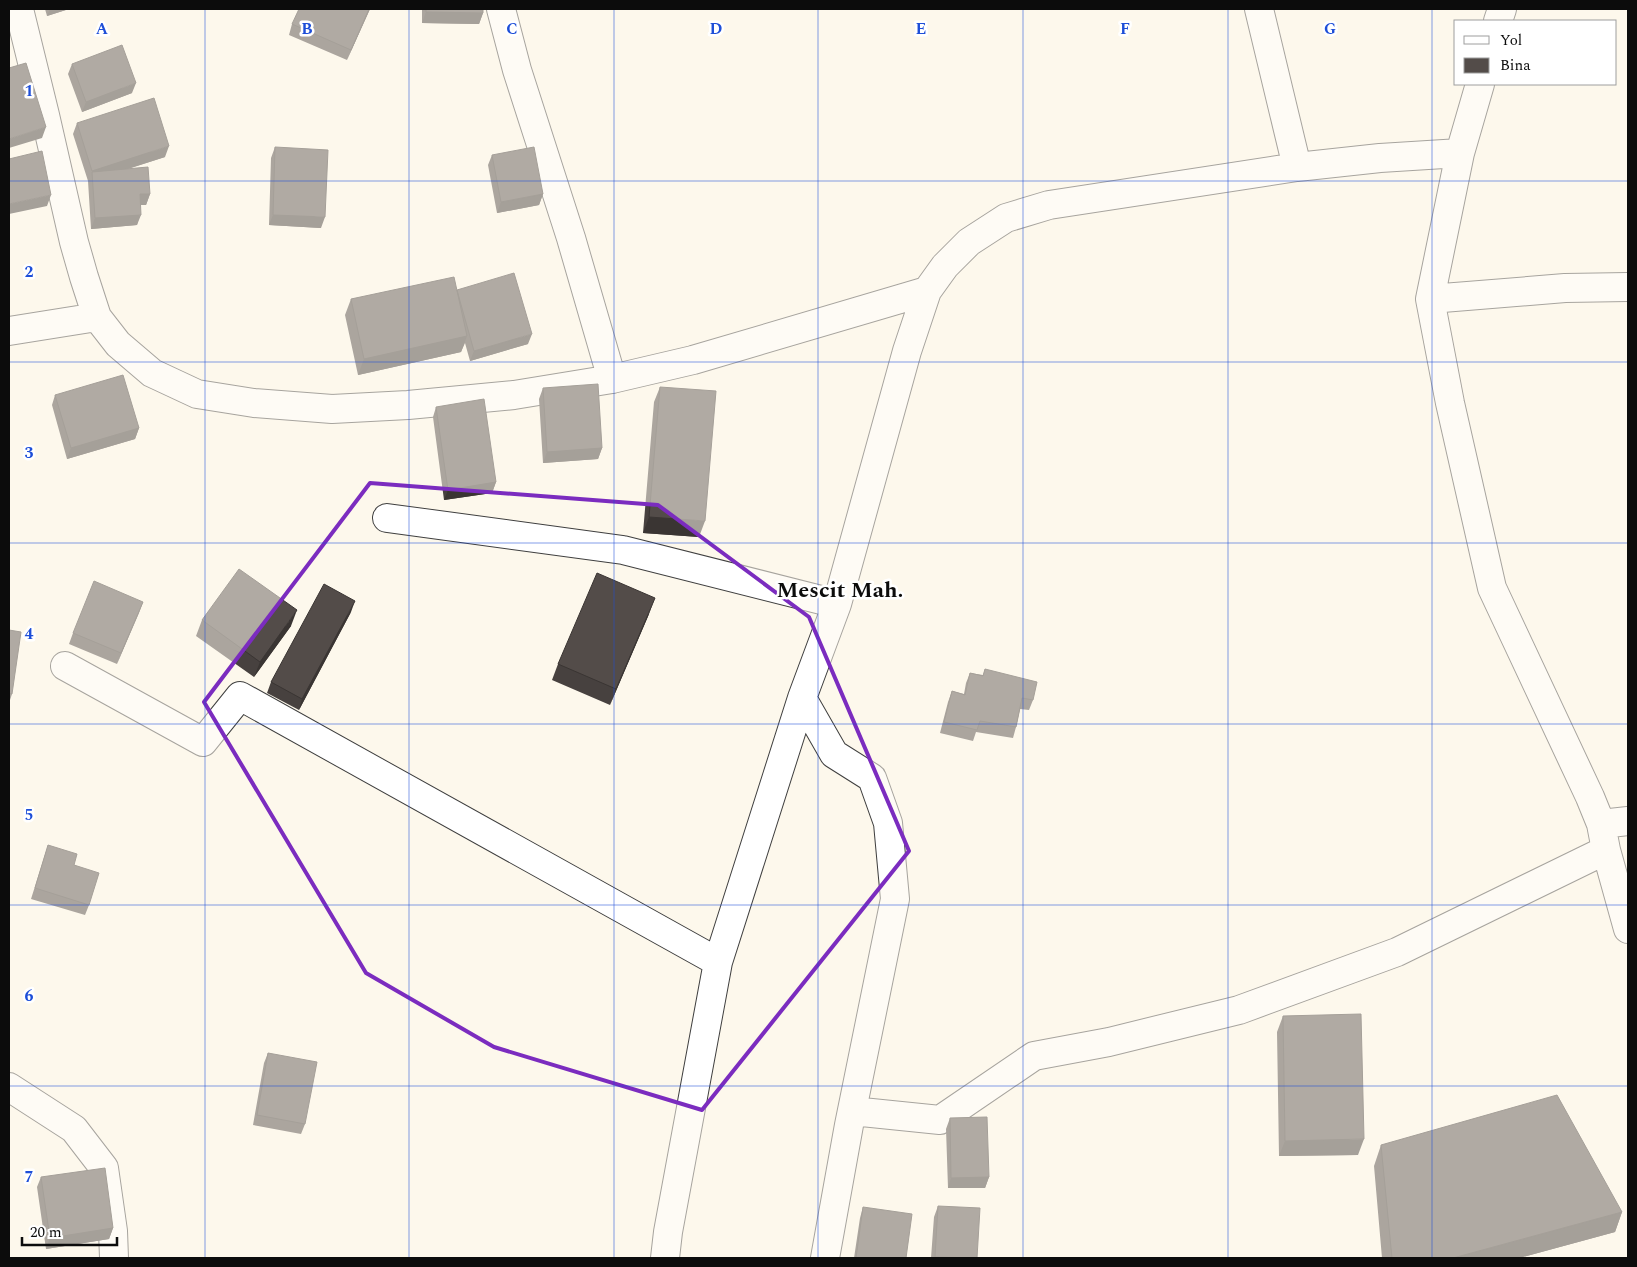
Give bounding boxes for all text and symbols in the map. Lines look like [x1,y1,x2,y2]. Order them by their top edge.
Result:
text: A [96,17,109,41]
text: B [301,17,313,41]
text: C [506,17,518,41]
text: D [710,17,723,41]
text: E [916,17,926,41]
text: F [1120,17,1130,41]
text: G [1324,17,1336,41]
legend [1454,20,1617,85]
text: Yol [1500,29,1522,52]
text: Bina [1500,54,1531,77]
text: 1 [25,79,33,103]
text: 2 [25,260,34,284]
text: 3 [25,441,34,465]
district label: Mescit Mah. [776,574,904,607]
text: 4 [25,622,34,646]
text: 5 [25,803,33,827]
text: 6 [25,984,34,1008]
text: 7 [25,1165,34,1189]
scale bar [22,1214,118,1246]
text: 20 m [30,1221,62,1244]

